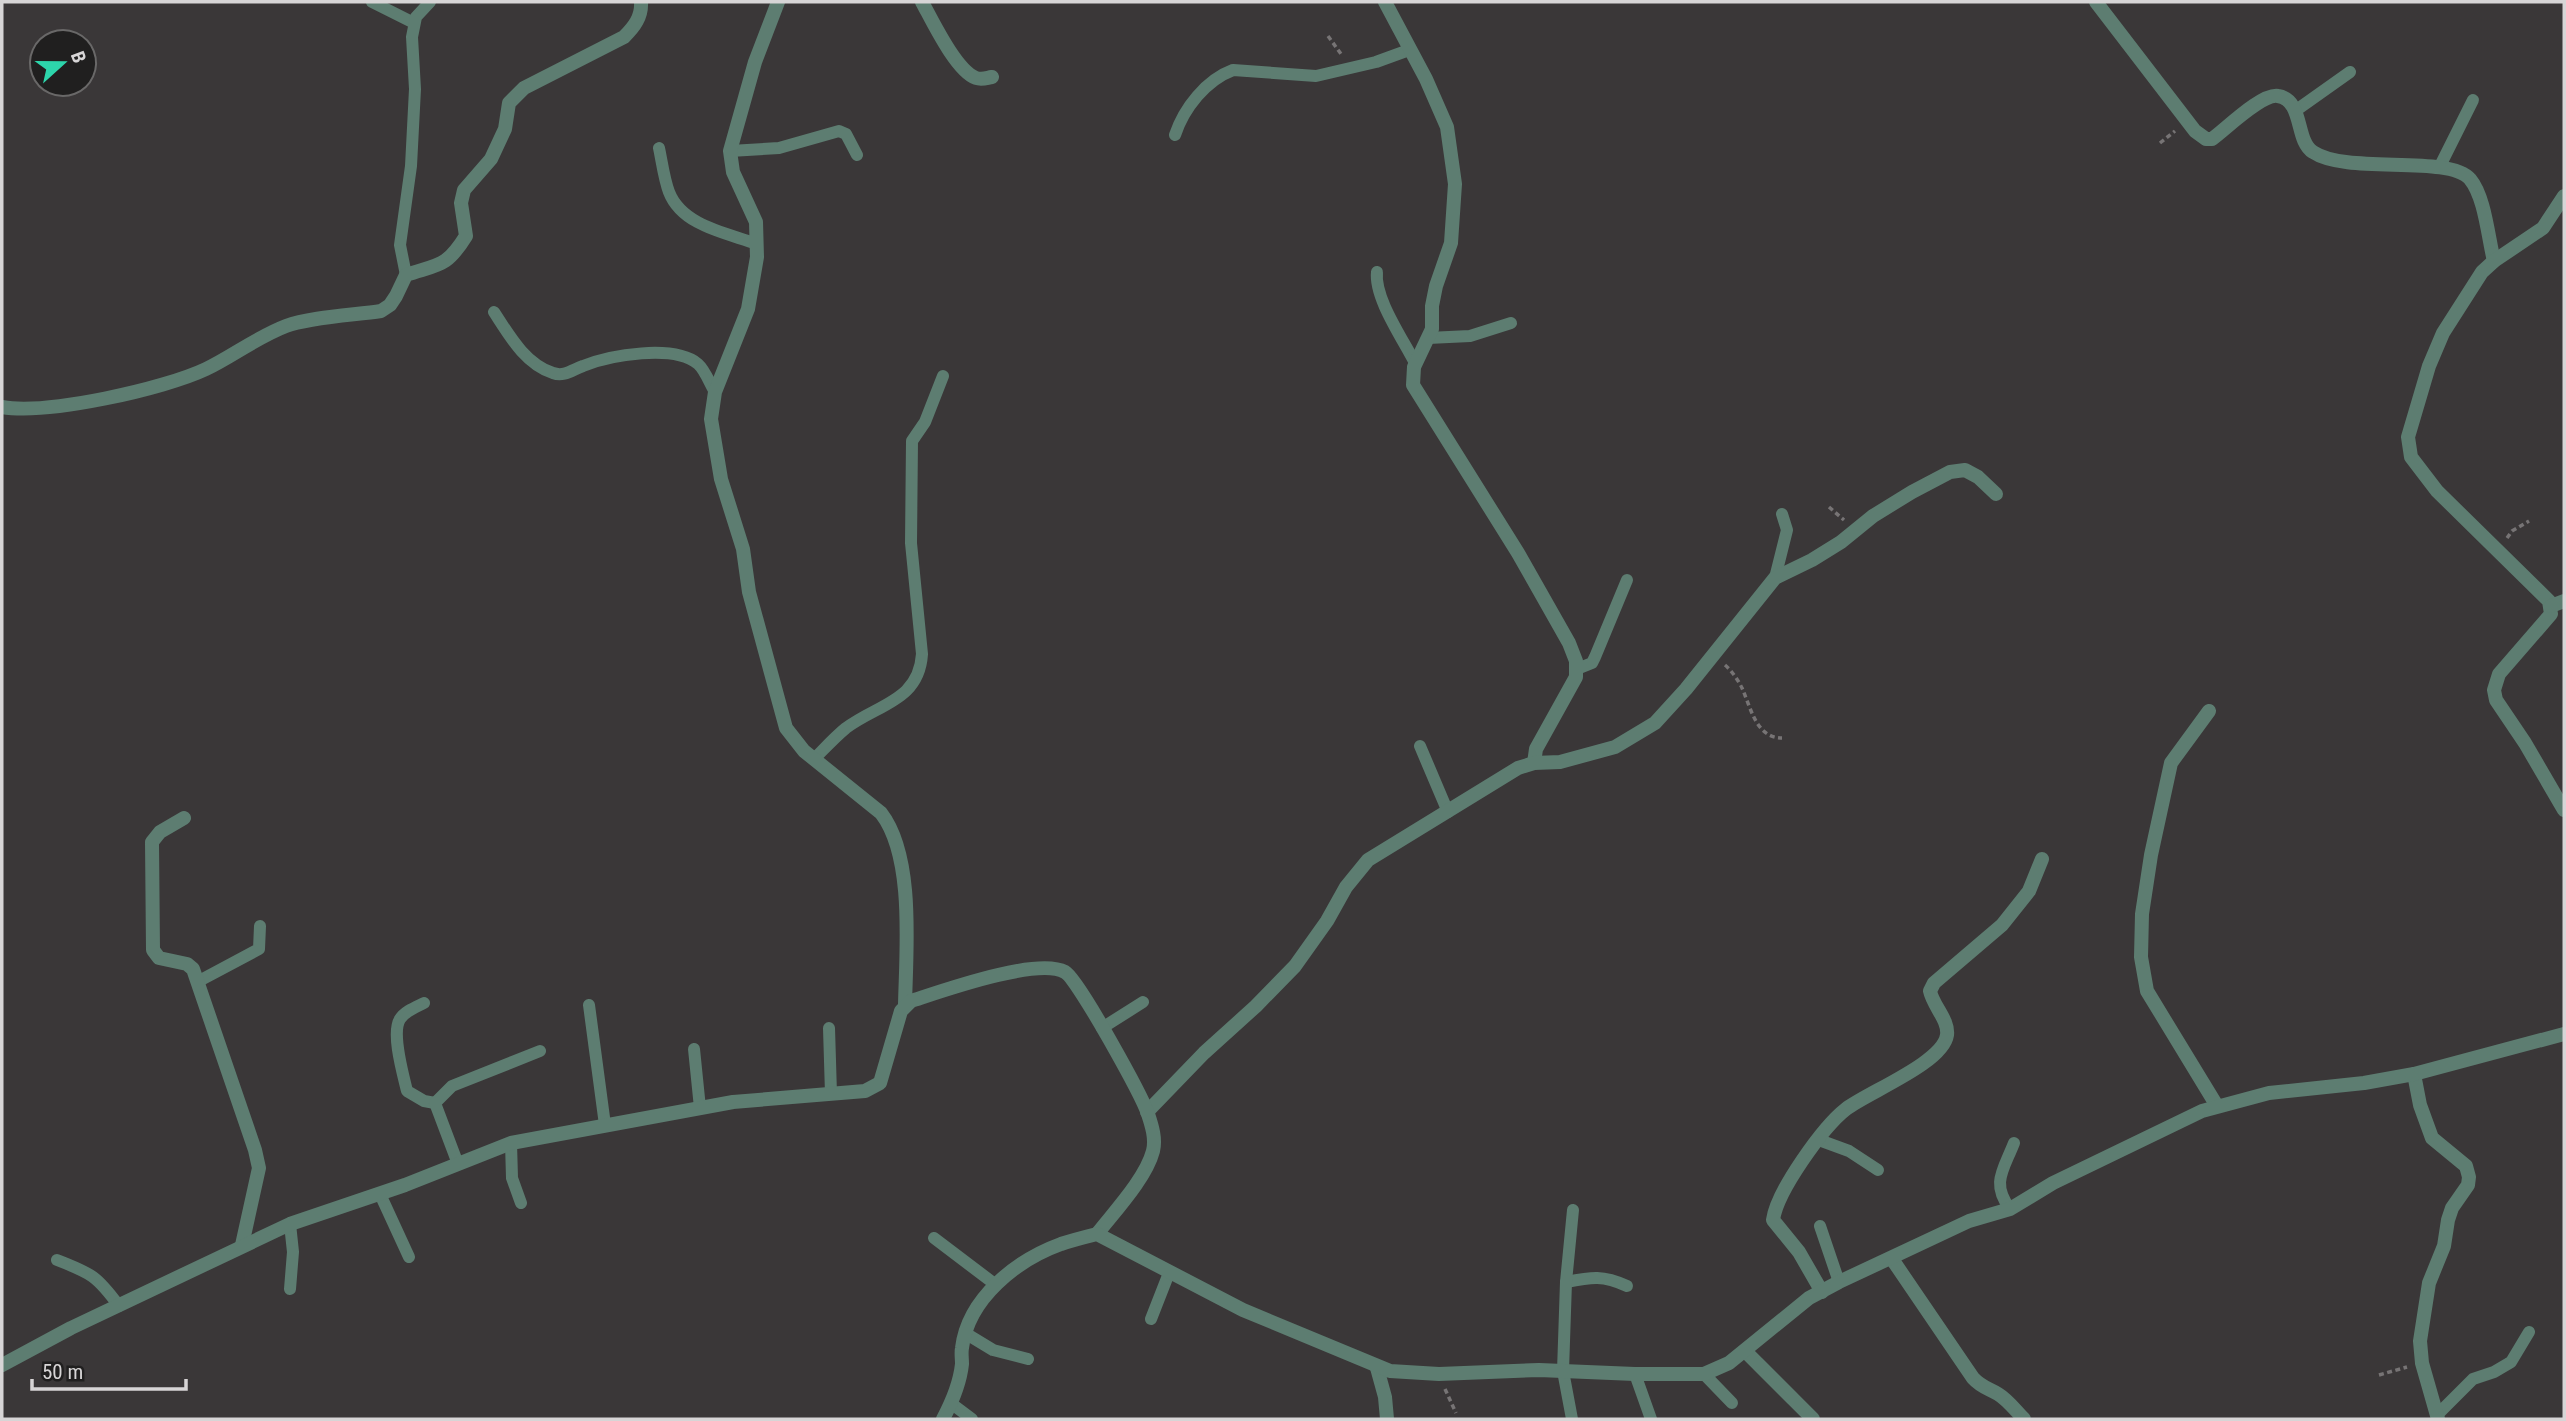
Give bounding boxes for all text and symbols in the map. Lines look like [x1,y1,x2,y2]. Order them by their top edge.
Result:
north arrow [28,28,98,98]
text: B [66,48,91,66]
scale bar [32,1348,186,1392]
text: 50 m [42,1360,83,1384]

